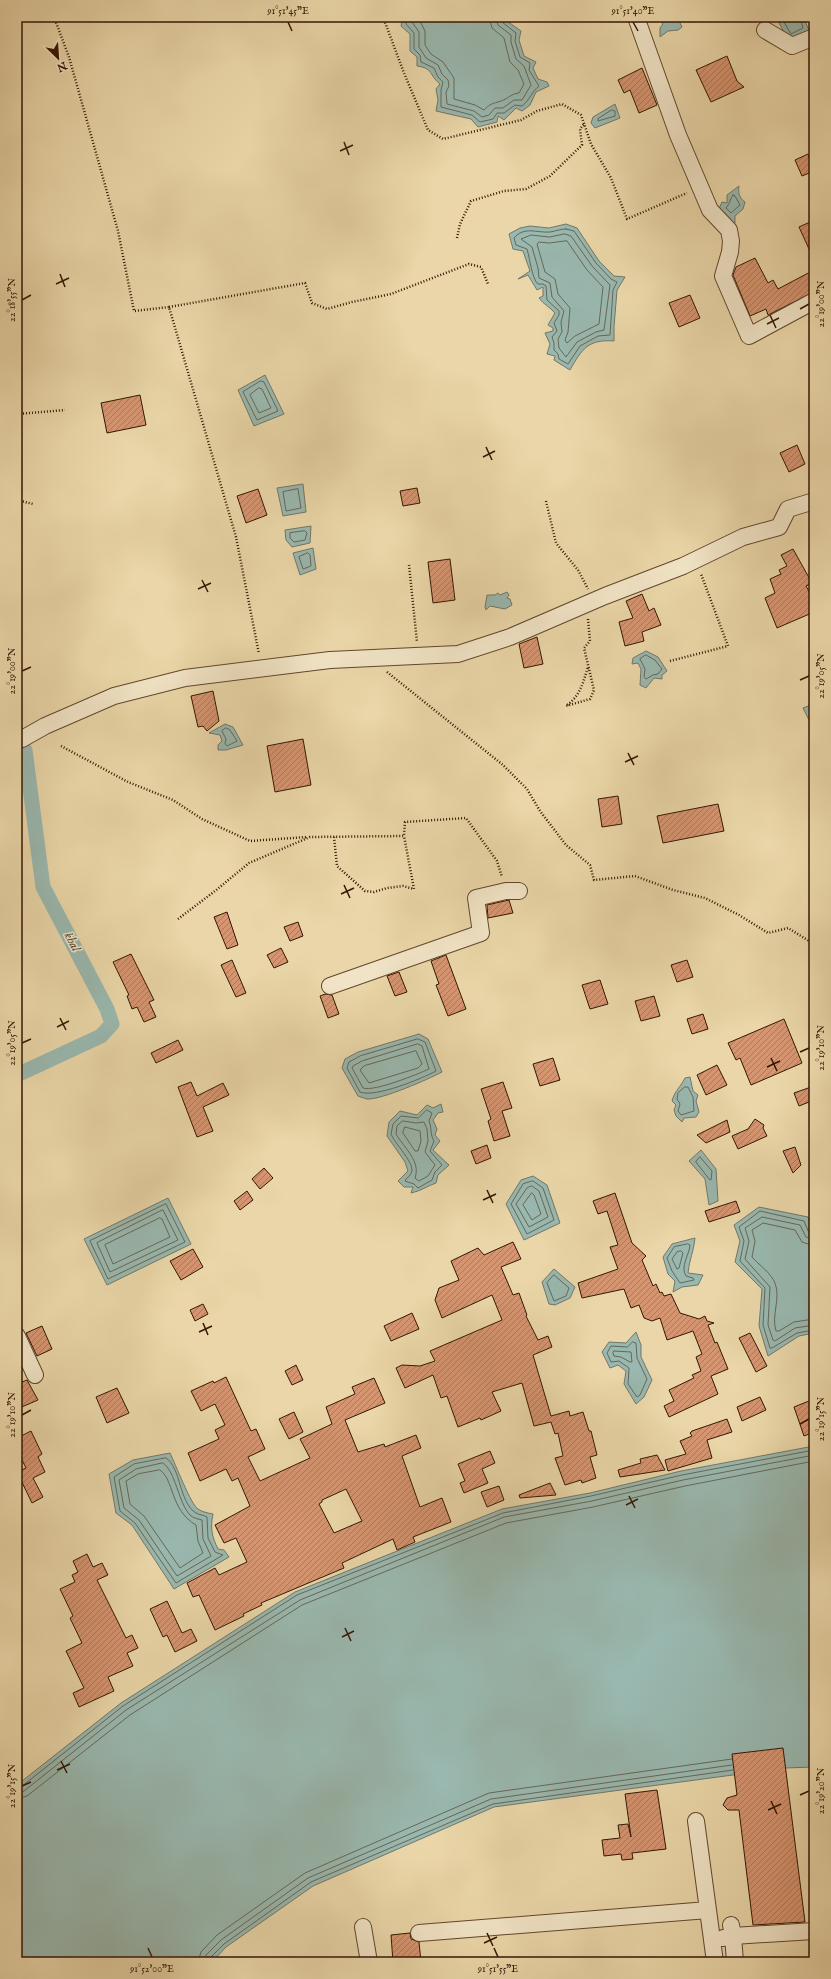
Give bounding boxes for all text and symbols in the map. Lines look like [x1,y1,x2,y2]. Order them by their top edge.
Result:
text: 91°51'45"E [266,5,309,18]
text: 91°51'40"E [610,5,655,18]
north arrow [38,38,78,78]
text: N [54,57,70,75]
text: 22°18'55"N [6,278,19,322]
text: 22°19'00"N [815,280,828,327]
text: 22°19'00"N [6,647,19,694]
text: 22°19'05"N [815,653,828,699]
water label: khal [59,929,85,955]
text: 22°19'05"N [6,1020,19,1066]
text: 22°19'10"N [815,1025,828,1071]
text: 22°19'10"N [6,1392,19,1438]
text: 22°19'15"N [815,1396,828,1441]
text: 22°19'15"N [6,1763,19,1808]
text: 22°19'20"N [815,1767,828,1814]
text: 91°52'00"E [129,1963,174,1976]
text: 91°51'55"E [477,1963,518,1976]

